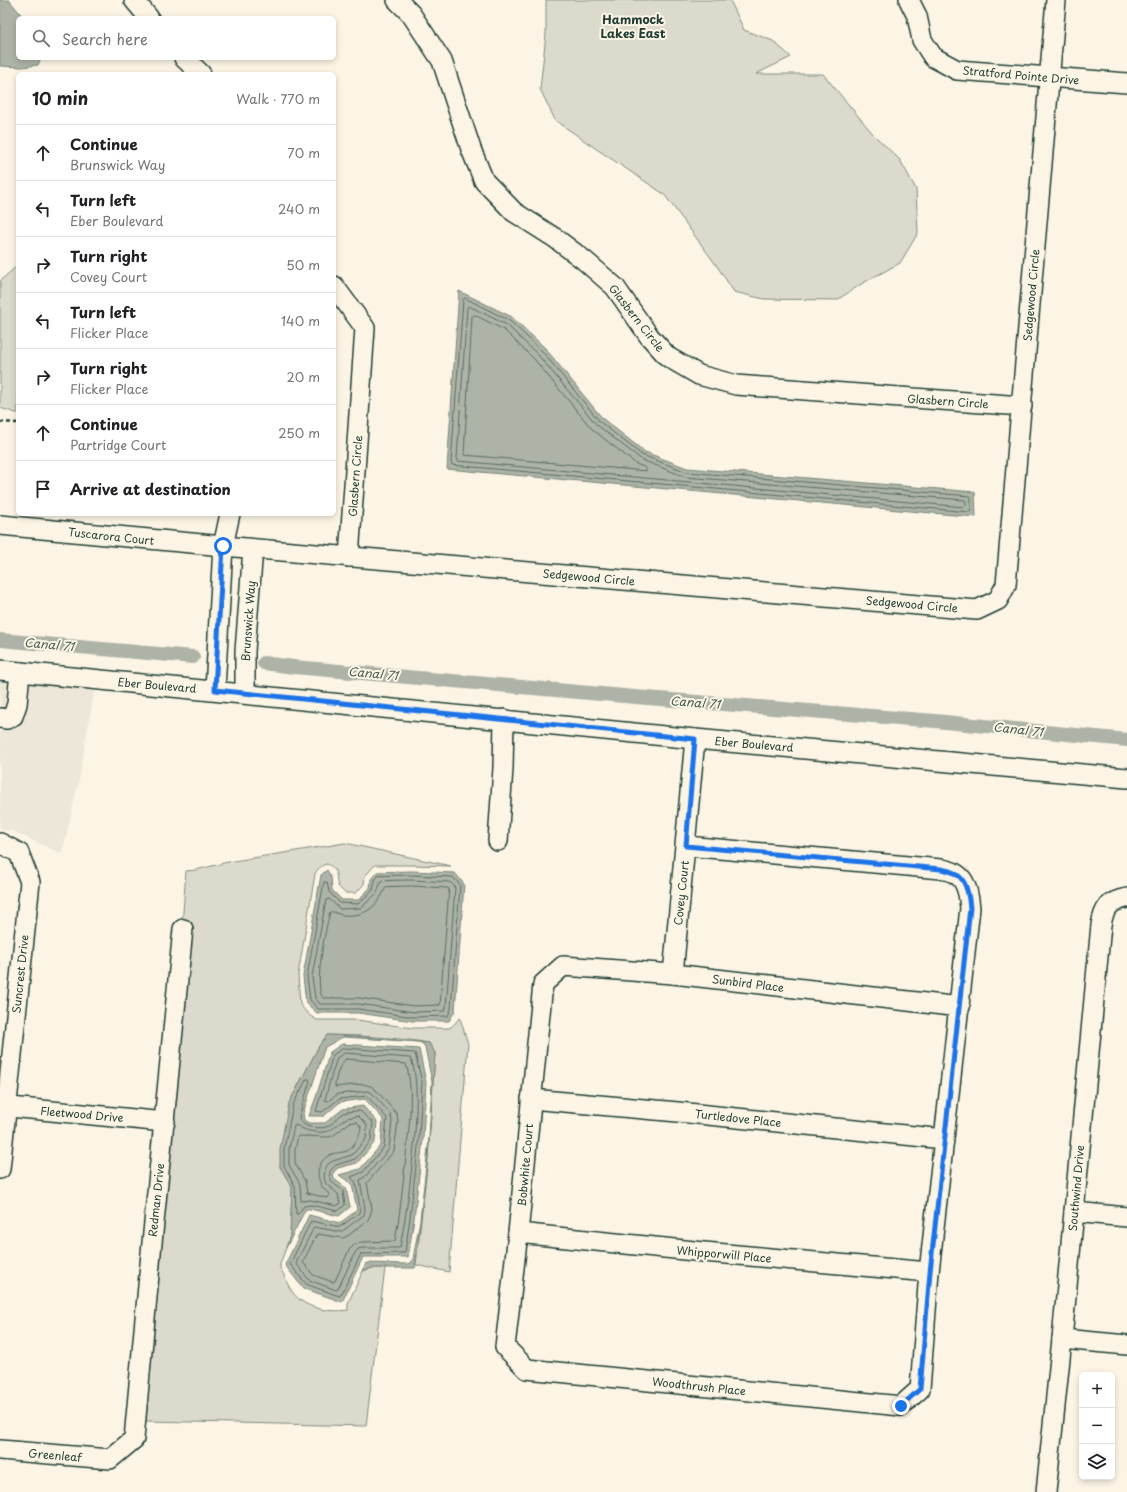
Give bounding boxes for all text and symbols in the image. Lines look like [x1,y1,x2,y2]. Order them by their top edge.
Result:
district label: Hammock Lakes East [600,10,666,42]
search box [16,16,336,60]
icon: search [30,27,52,49]
text: Search here [62,27,148,50]
street label: Stratford Pointe Drive [962,61,1080,89]
text: 10 min [32,85,88,111]
text: Walk · 770 m [236,89,320,108]
text: Continue [70,132,138,155]
icon: ahead [32,142,54,164]
text: 70 m [287,143,320,162]
text: Brunswick Way [70,155,165,174]
text: Turn left [70,188,136,211]
icon: left [32,198,54,220]
text: 240 m [278,199,320,218]
text: Eber Boulevard [70,211,163,230]
text: Turn right [70,244,147,267]
street label: Sedgewood Circle [1018,248,1044,342]
icon: right [32,254,54,276]
text: 50 m [286,255,320,274]
text: Covey Court [70,267,147,286]
street label: Glasbern Circle [605,281,669,355]
text: Turn left [70,300,136,323]
icon: left [32,310,54,332]
text: 140 m [281,311,320,330]
text: Flicker Place [70,323,148,342]
text: Turn right [70,356,147,379]
icon: right [32,366,54,388]
text: 20 m [286,367,320,386]
text: Flicker Place [70,379,148,398]
street label: Glasbern Circle [907,390,989,412]
text: Continue [70,412,138,435]
icon: ahead [32,422,54,444]
text: 250 m [278,423,320,442]
text: Partridge Court [70,435,166,454]
street label: Glasbern Circle [344,435,366,517]
text: Arrive at destination [70,477,231,500]
icon: arrive [32,478,54,500]
street label: Tuscarora Court [67,523,155,549]
route start [214,537,232,555]
street label: Sedgewood Circle [542,564,636,590]
street label: Brunswick Way [237,580,259,662]
street label: Sedgewood Circle [865,591,959,617]
water label: Canal 71 [23,633,77,655]
water label: Canal 71 [347,662,401,684]
street label: Eber Boulevard [117,673,197,697]
water label: Canal 71 [669,691,723,713]
water label: Canal 71 [992,717,1046,741]
street label: Eber Boulevard [714,732,794,756]
street label: Covey Court [669,859,693,926]
street label: Suncrest Drive [7,934,33,1014]
street label: Sunbird Place [711,970,785,996]
street label: Fleetwood Drive [40,1102,124,1126]
street label: Turtledove Place [694,1105,782,1131]
street label: Bobwhite Court [513,1122,537,1207]
street label: Southwind Drive [1064,1144,1088,1232]
street label: Redman Drive [144,1162,168,1238]
street label: Whipporwill Place [676,1241,772,1267]
map controls [1079,1372,1115,1480]
button: + [1079,1372,1115,1408]
street label: Woodthrush Place [651,1373,747,1399]
route end [892,1397,910,1415]
button: − [1079,1408,1115,1444]
street label: Greenleaf [28,1444,84,1466]
button: layers [1079,1444,1115,1480]

